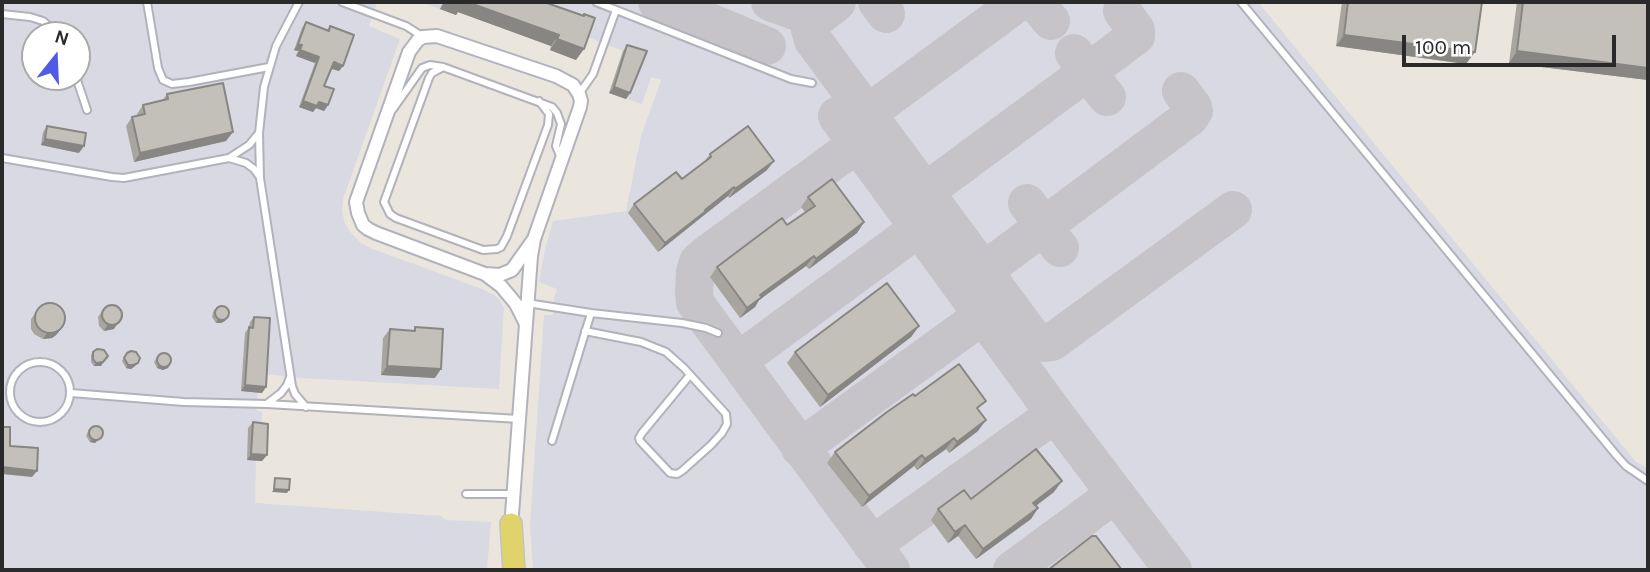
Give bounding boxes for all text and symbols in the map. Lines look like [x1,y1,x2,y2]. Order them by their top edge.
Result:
north arrow [21,21,91,91]
scale bar [1405,21,1618,65]
text: N [52,25,72,50]
text: 100 m [1415,35,1472,59]

